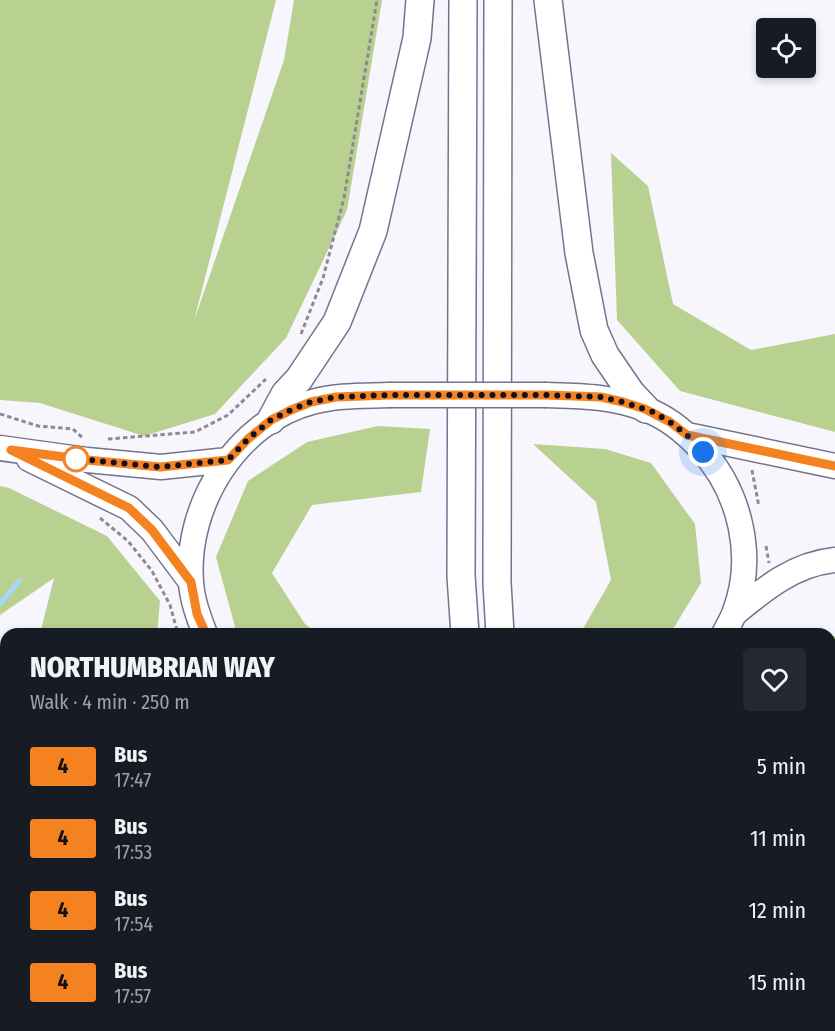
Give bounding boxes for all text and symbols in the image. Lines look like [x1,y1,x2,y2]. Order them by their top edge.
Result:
map controls [756,18,816,78]
button: locate [756,18,816,78]
your location [688,437,718,467]
unlabelled marker [63,446,89,472]
button: heart [743,648,806,711]
text: NORTHUMBRIAN WAY [30,651,275,684]
text: Walk · 4 min · 250 m [30,690,190,714]
text: Bus [114,741,147,768]
text: 4 [58,753,68,779]
text: 5 min [757,753,806,780]
text: 17:47 [114,768,151,792]
text: Bus [114,813,147,840]
text: 4 [58,825,68,851]
text: 11 min [750,825,806,852]
text: 17:53 [114,840,152,864]
text: Bus [114,885,147,912]
text: 4 [58,897,68,923]
text: 12 min [748,897,806,924]
text: 17:54 [114,912,153,936]
text: Bus [114,957,147,984]
text: 4 [58,969,68,995]
text: 15 min [748,969,806,996]
text: 17:57 [114,984,151,1008]

